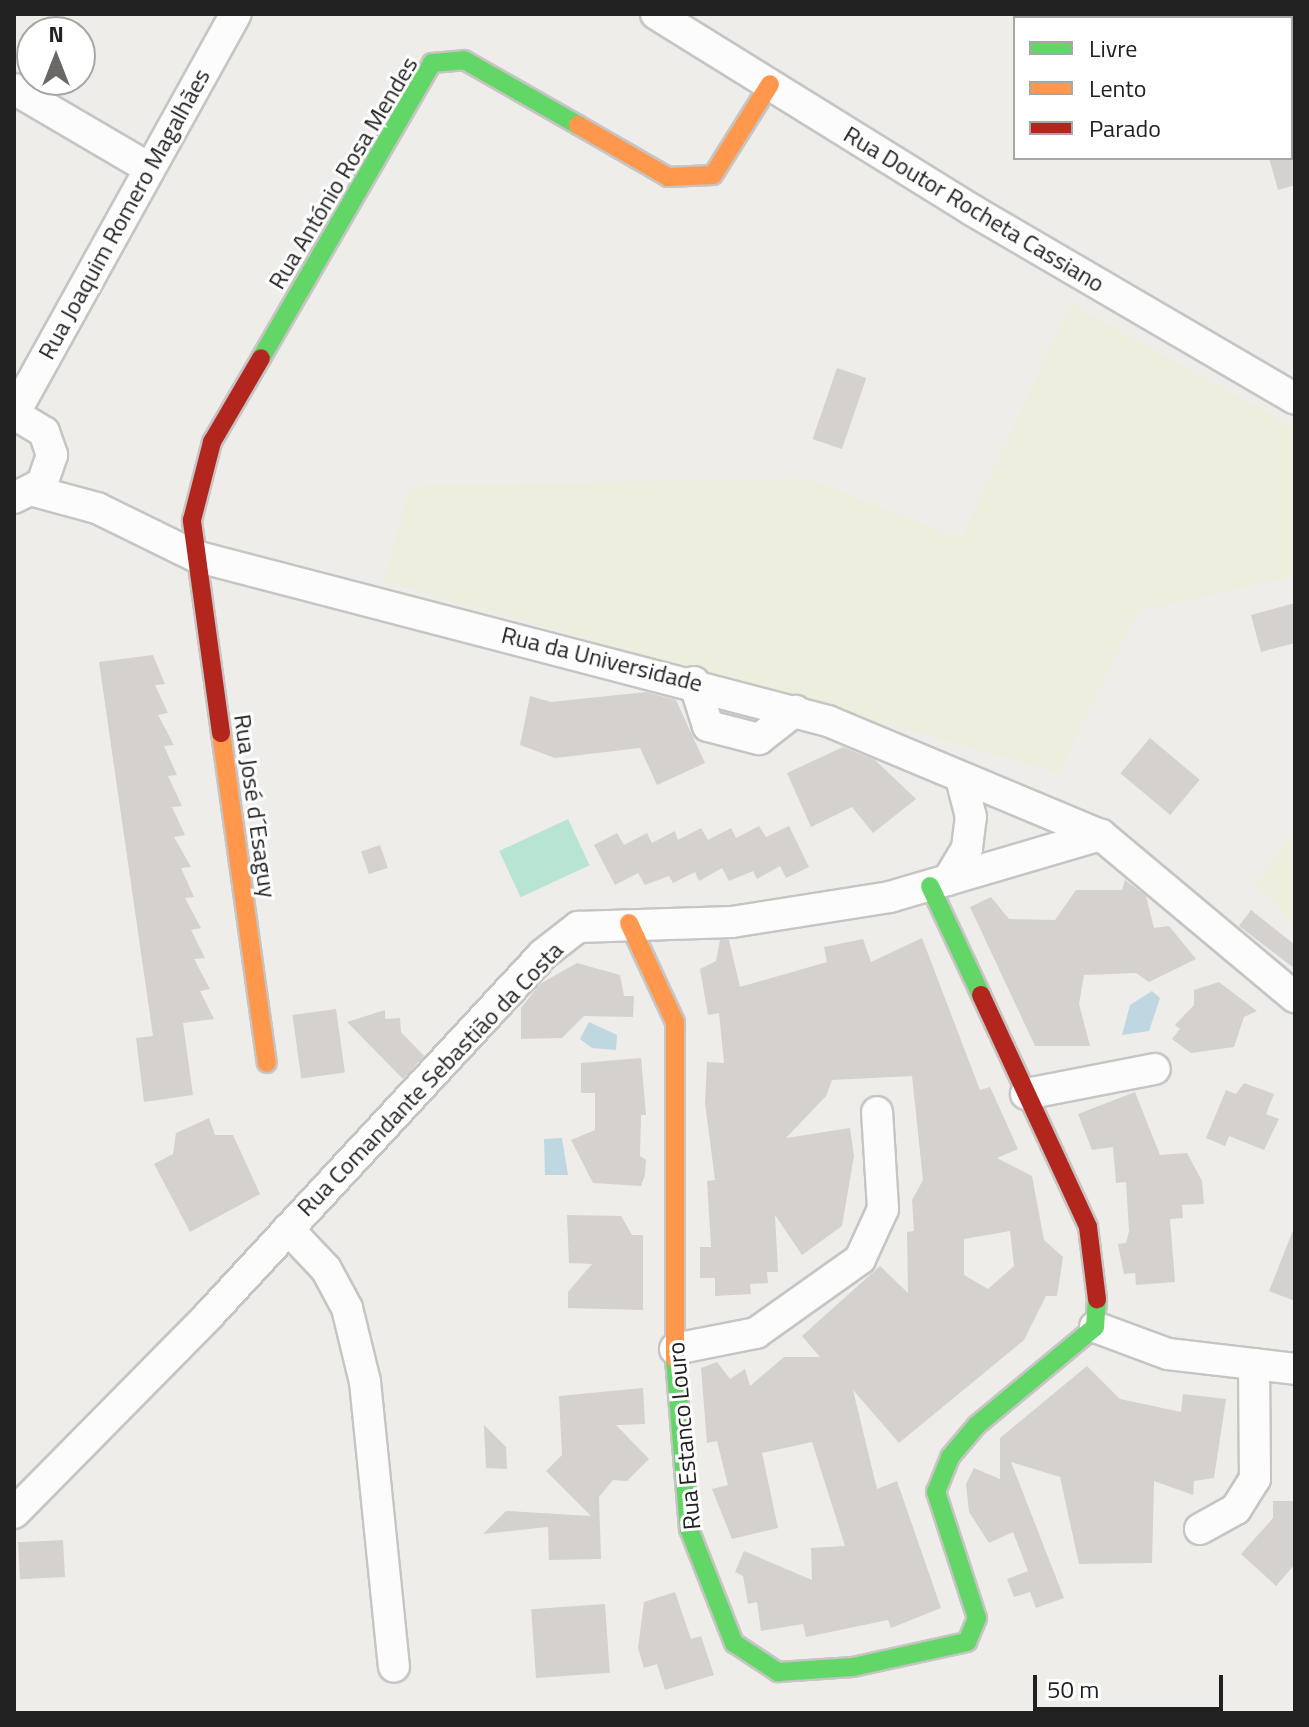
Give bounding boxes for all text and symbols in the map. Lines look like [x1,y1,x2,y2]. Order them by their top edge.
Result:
north arrow [16,16,96,96]
legend [1013,16,1293,160]
text: N [48,17,64,51]
text: Livre [1089,30,1137,66]
street label: Rua António Rosa Mendes [262,52,424,294]
street label: Rua Joaquim Romero Magalhães [32,64,216,364]
text: Lento [1089,70,1146,106]
text: Parado [1089,110,1161,146]
street label: Rua Doutor Rocheta Cassiano [838,120,1110,298]
street label: Rua da Universidade [499,620,705,698]
street label: Rua José d´Esaguy [228,712,282,900]
street label: Rua Comandante Sebastião da Costa [291,936,569,1222]
street label: Rua Estanco Louro [661,1341,707,1531]
scale bar [1037,1659,1227,1709]
text: 50 m [1047,1671,1099,1707]

